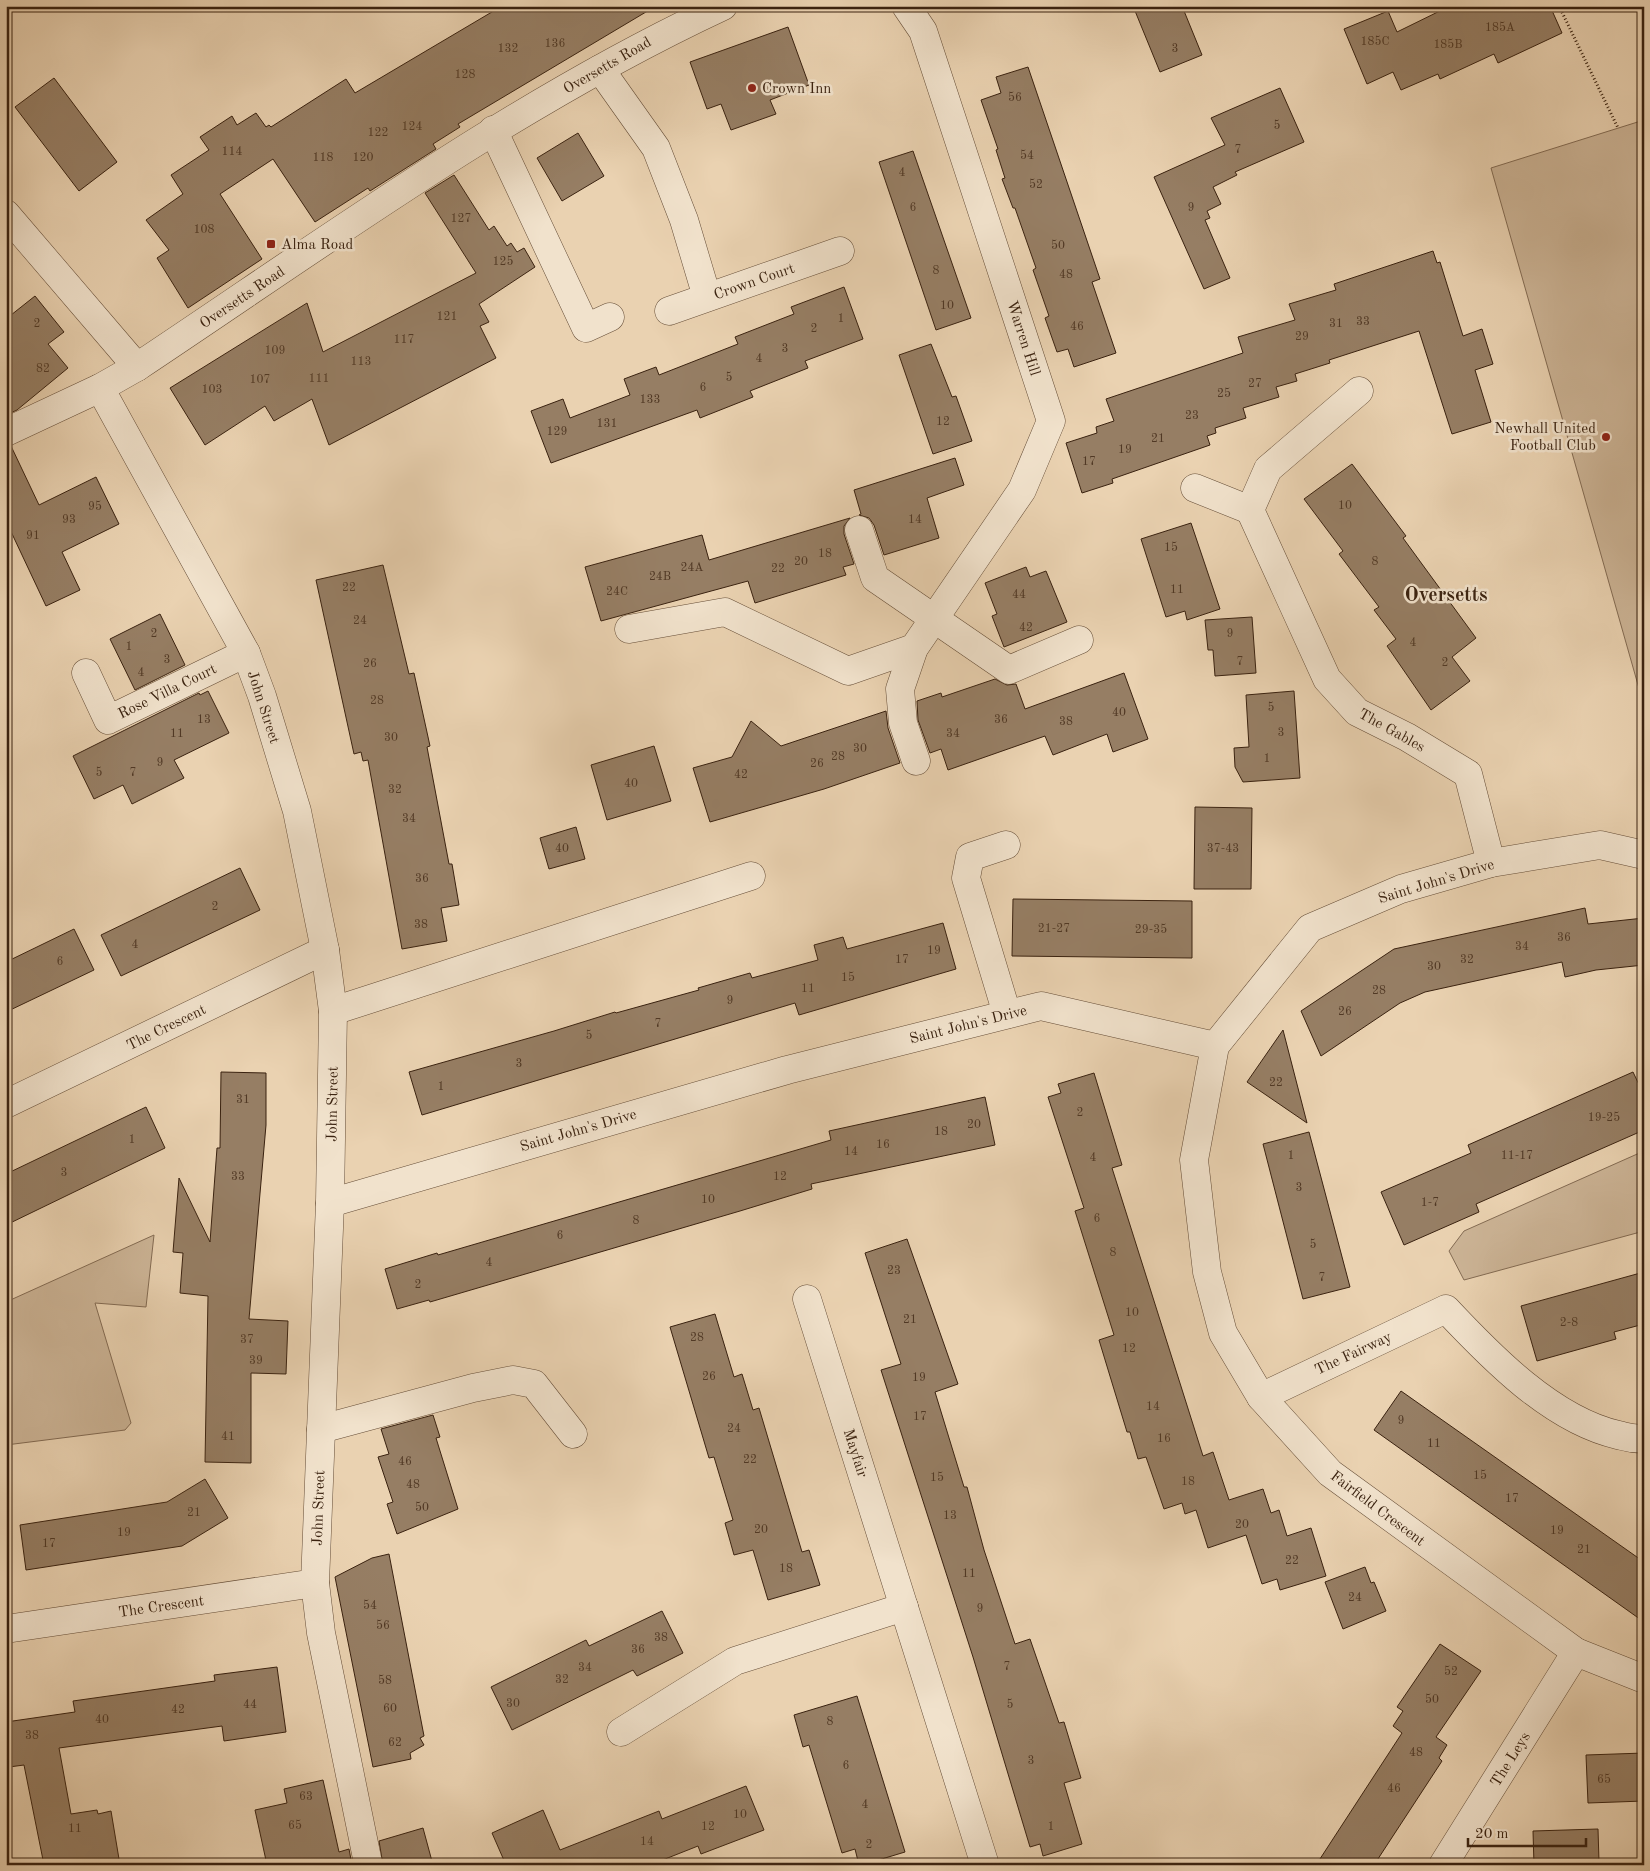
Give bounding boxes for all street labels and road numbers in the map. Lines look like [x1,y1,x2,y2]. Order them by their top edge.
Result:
street label: Oversetts Road [561,35,654,98]
street label: Crown Court [712,262,797,303]
street label: Oversetts Road [198,264,288,332]
street label: Warren Hill [1003,299,1042,378]
street label: Rose Villa Court [116,662,219,723]
street label: John Street [244,669,281,746]
street label: The Gables [1356,707,1427,756]
street label: Saint John's Drive [1377,858,1496,907]
street label: The Crescent [125,1003,209,1054]
street label: Saint John's Drive [908,1004,1029,1047]
street label: John Street [325,1066,342,1142]
street label: Saint John's Drive [518,1108,638,1155]
street label: The Fairway [1313,1330,1394,1379]
street label: Mayfair [840,1427,869,1480]
street label: Fairfield Crescent [1327,1469,1427,1550]
street label: John Street [311,1470,328,1546]
street label: The Crescent [117,1594,205,1621]
street label: The Leys [1489,1730,1534,1790]

